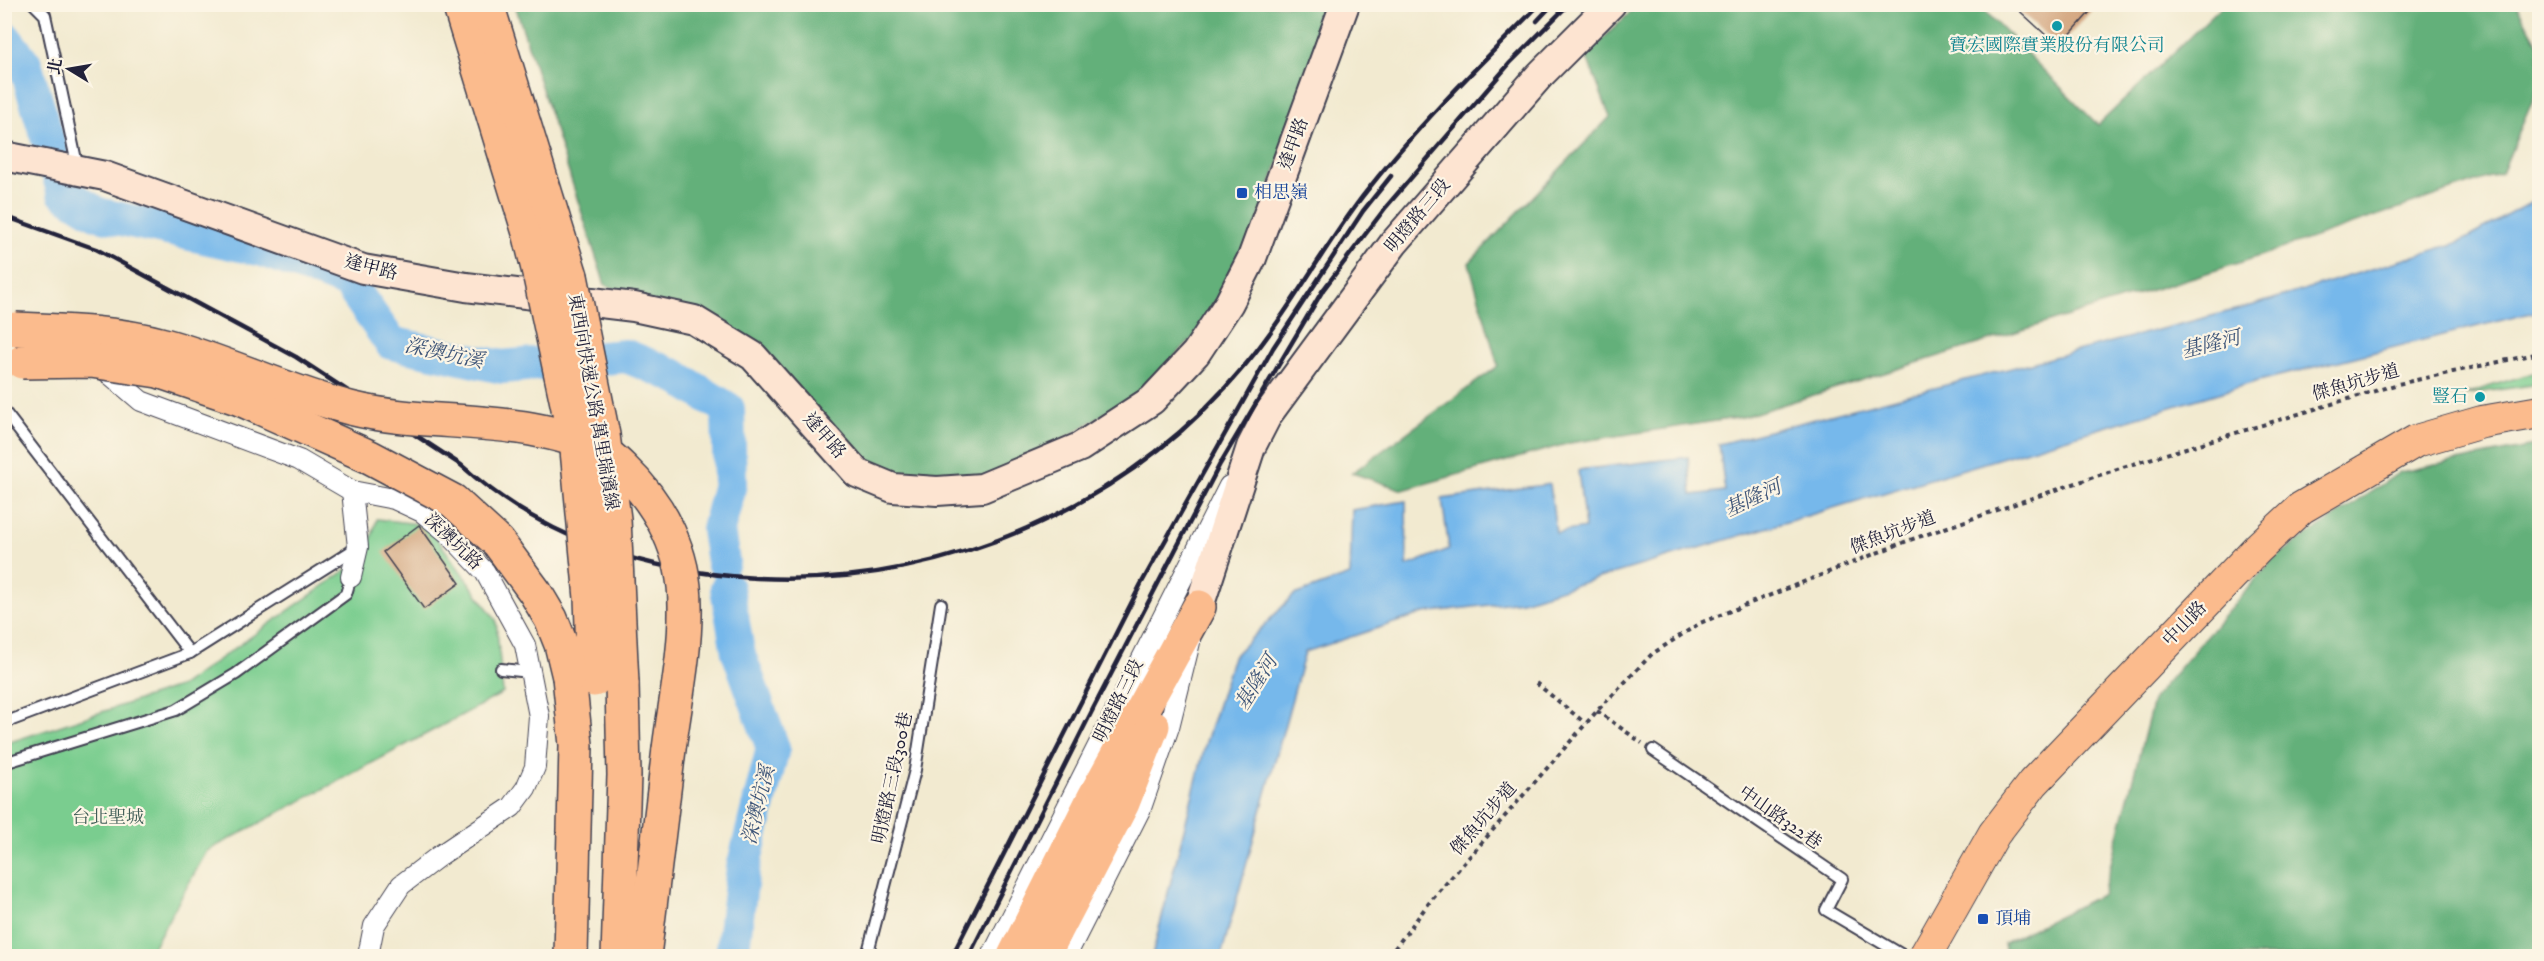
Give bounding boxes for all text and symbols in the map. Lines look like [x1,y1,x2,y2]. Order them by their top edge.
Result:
marker: 寶宏國際實業股份有限公司 [2050,19,2064,33]
place label: 寶宏國際實業股份有限公司 [1949,35,2165,57]
north arrow [39,39,99,99]
text: 北 [44,57,67,76]
street label: 逢甲路 [1274,115,1314,173]
street label: 明燈路三段 [1381,174,1455,258]
place label: 相思嶺 [1254,182,1308,204]
marker: 相思嶺 [1235,186,1249,200]
street label: 逢甲路 [342,251,400,285]
street label: 東西向快速公路 萬里瑞濱線 [563,292,623,512]
water label: 基隆河 [2179,325,2246,364]
water label: 深澳坑溪 [402,333,488,375]
street label: 傑魚坑步道 [2310,360,2402,406]
place label: 豎石 [2432,386,2468,408]
marker: 豎石 [2473,390,2487,404]
street label: 逢甲路 [798,408,850,464]
water label: 基隆河 [1721,474,1788,523]
street label: 傑魚坑步道 [1847,507,1939,559]
street label: 深澳坑路 [419,509,487,575]
street label: 中山路 [2158,597,2212,651]
water label: 基隆河 [1231,648,1285,715]
street label: 明燈路三段 [1089,656,1149,746]
street label: 明燈路三段300巷 [868,710,918,846]
water label: 深澳坑溪 [737,761,781,847]
street label: 傑魚坑步道 [1446,778,1522,860]
street label: 中山路322巷 [1734,781,1826,855]
park label: 台北聖城 [72,807,144,829]
place label: 頂埔 [1995,908,2031,930]
marker: 頂埔 [1976,912,1990,926]

